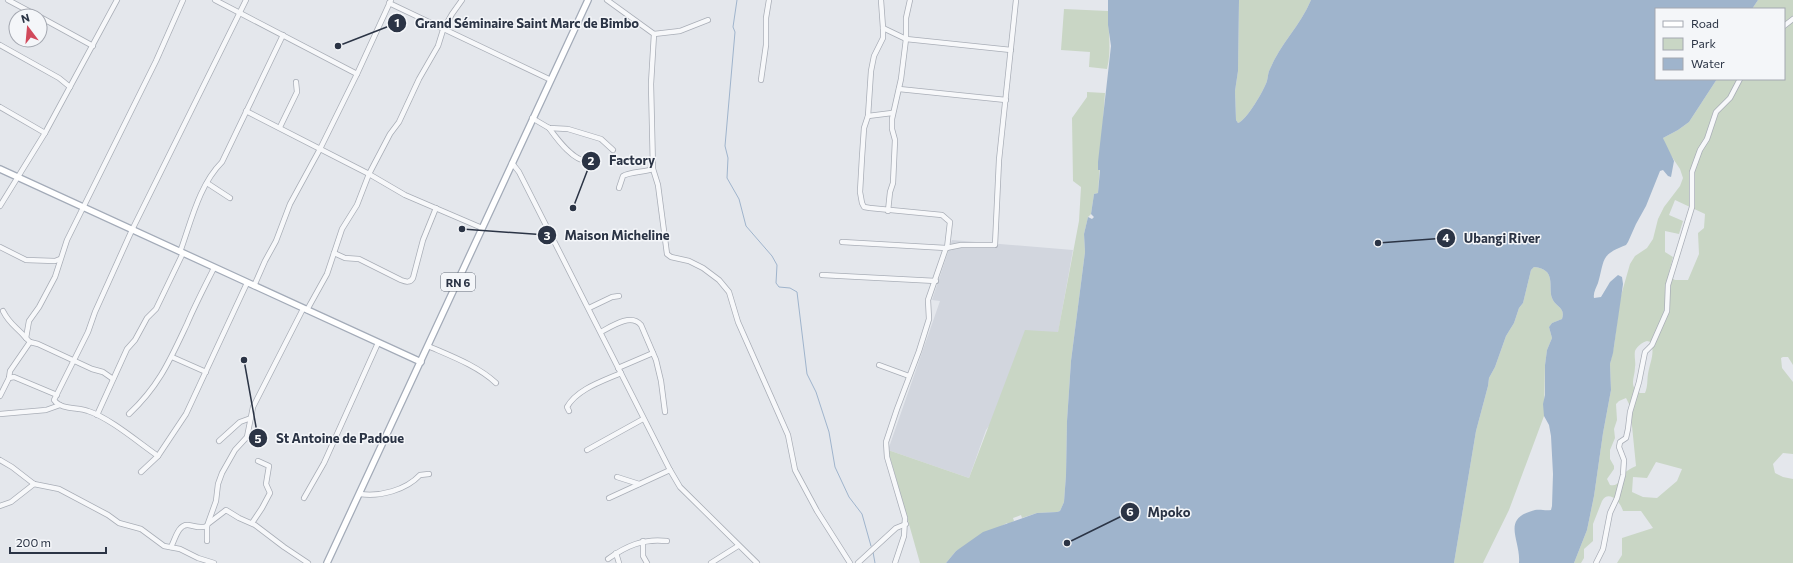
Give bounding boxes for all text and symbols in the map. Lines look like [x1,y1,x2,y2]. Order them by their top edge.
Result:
north arrow [8,8,48,48]
legend [1655,8,1785,80]
text: N [19,11,31,25]
callout: Grand Séminaire Saint Marc de Bimbo [387,11,647,36]
text: 1 [394,15,400,29]
text: Grand Séminaire Saint Marc de Bimbo [415,15,639,31]
text: Road [1691,16,1719,30]
text: Park [1691,36,1717,50]
text: Water [1691,56,1725,70]
callout: Factory [581,148,663,173]
text: Factory [609,152,655,168]
text: 2 [588,153,595,167]
callout: Maison Micheline [537,223,678,248]
callout: Ubangi River [1436,226,1548,251]
text: Maison Micheline [564,227,670,243]
text: 3 [544,228,551,242]
text: 4 [1442,230,1450,244]
text: Ubangi River [1464,230,1541,246]
road number: RN 6 [441,273,475,291]
callout: St Antoine de Padoue [248,426,412,451]
text: St Antoine de Padoue [276,430,404,446]
text: 5 [255,431,262,445]
callout: Mpoko [1120,500,1199,525]
text: 6 [1126,504,1134,518]
text: Mpoko [1148,504,1191,520]
scale bar [10,529,106,555]
text: 200 m [16,535,51,549]

